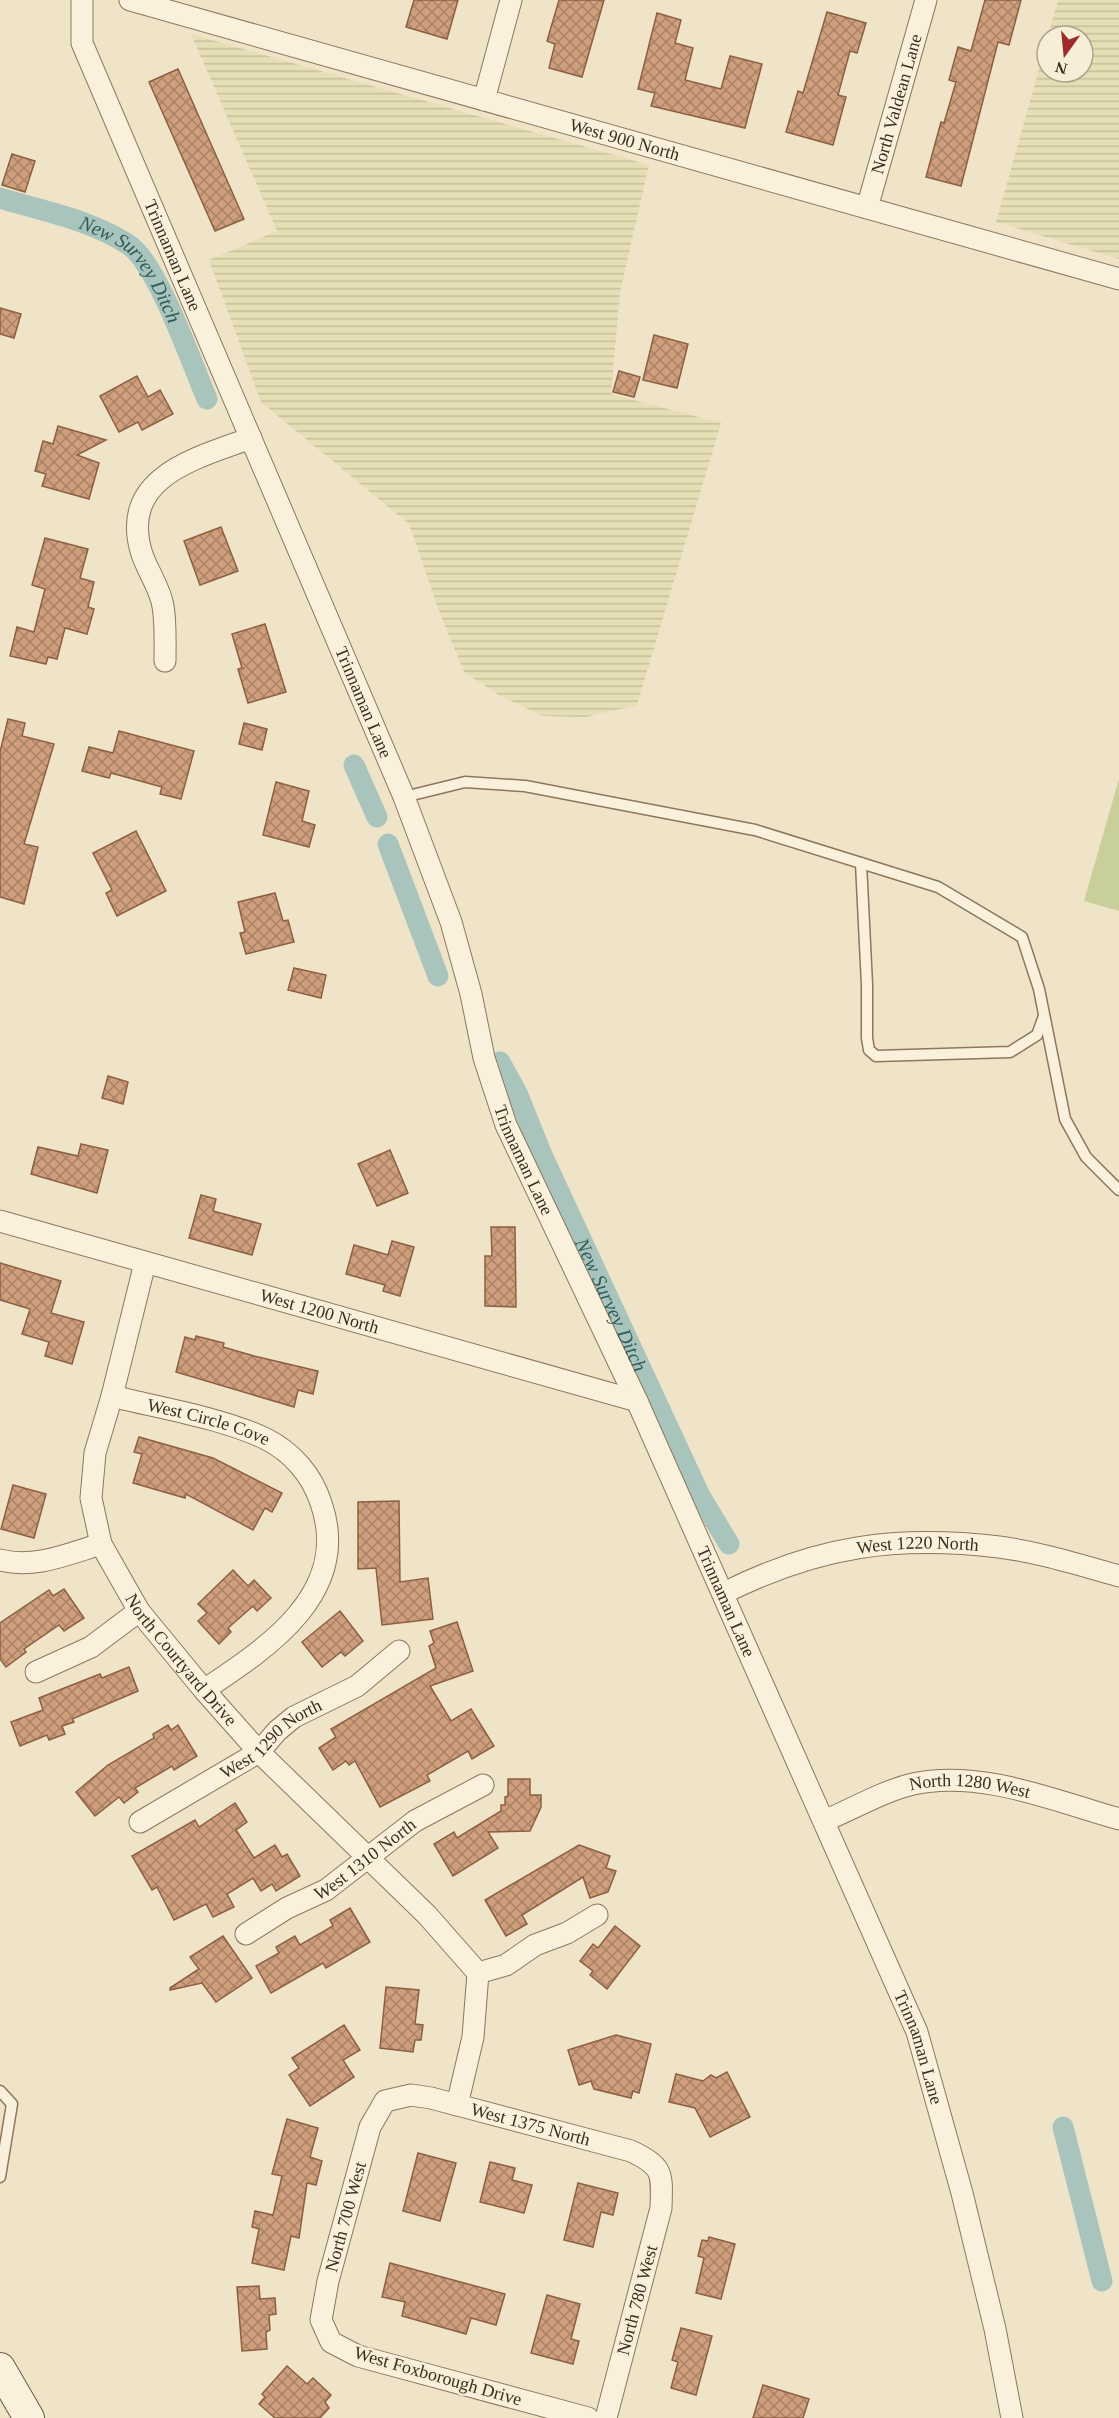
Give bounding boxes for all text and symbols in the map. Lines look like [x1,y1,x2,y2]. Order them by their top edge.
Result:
north arrow [1035,24,1095,84]
street label: North Valdean Lane [867,32,926,176]
text: N [1053,58,1069,78]
street label: West 900 North [567,115,682,165]
street label: Trinnaman Lane [140,197,205,314]
water label: New Survey Ditch [76,211,186,326]
street label: Trinnaman Lane [331,644,396,761]
street label: Trinnaman Lane [490,1102,557,1218]
water label: New Survey Ditch [571,1233,652,1375]
street label: West 1200 North [258,1285,381,1338]
street label: West Circle Cove [145,1395,273,1449]
street label: West 1220 North [855,1533,980,1558]
street label: Trinnaman Lane [693,1543,759,1660]
street label: North Courtyard Drive [121,1590,241,1730]
street label: West 1290 North [217,1695,325,1783]
street label: North 1280 West [907,1770,1033,1802]
street label: West 1310 North [311,1814,420,1904]
street label: Trinnaman Lane [890,1987,947,2107]
street label: West 1375 North [469,2099,592,2150]
street label: North 700 West [321,2159,370,2274]
street label: North 780 West [613,2243,661,2357]
street label: West Foxborough Drive [352,2342,524,2410]

